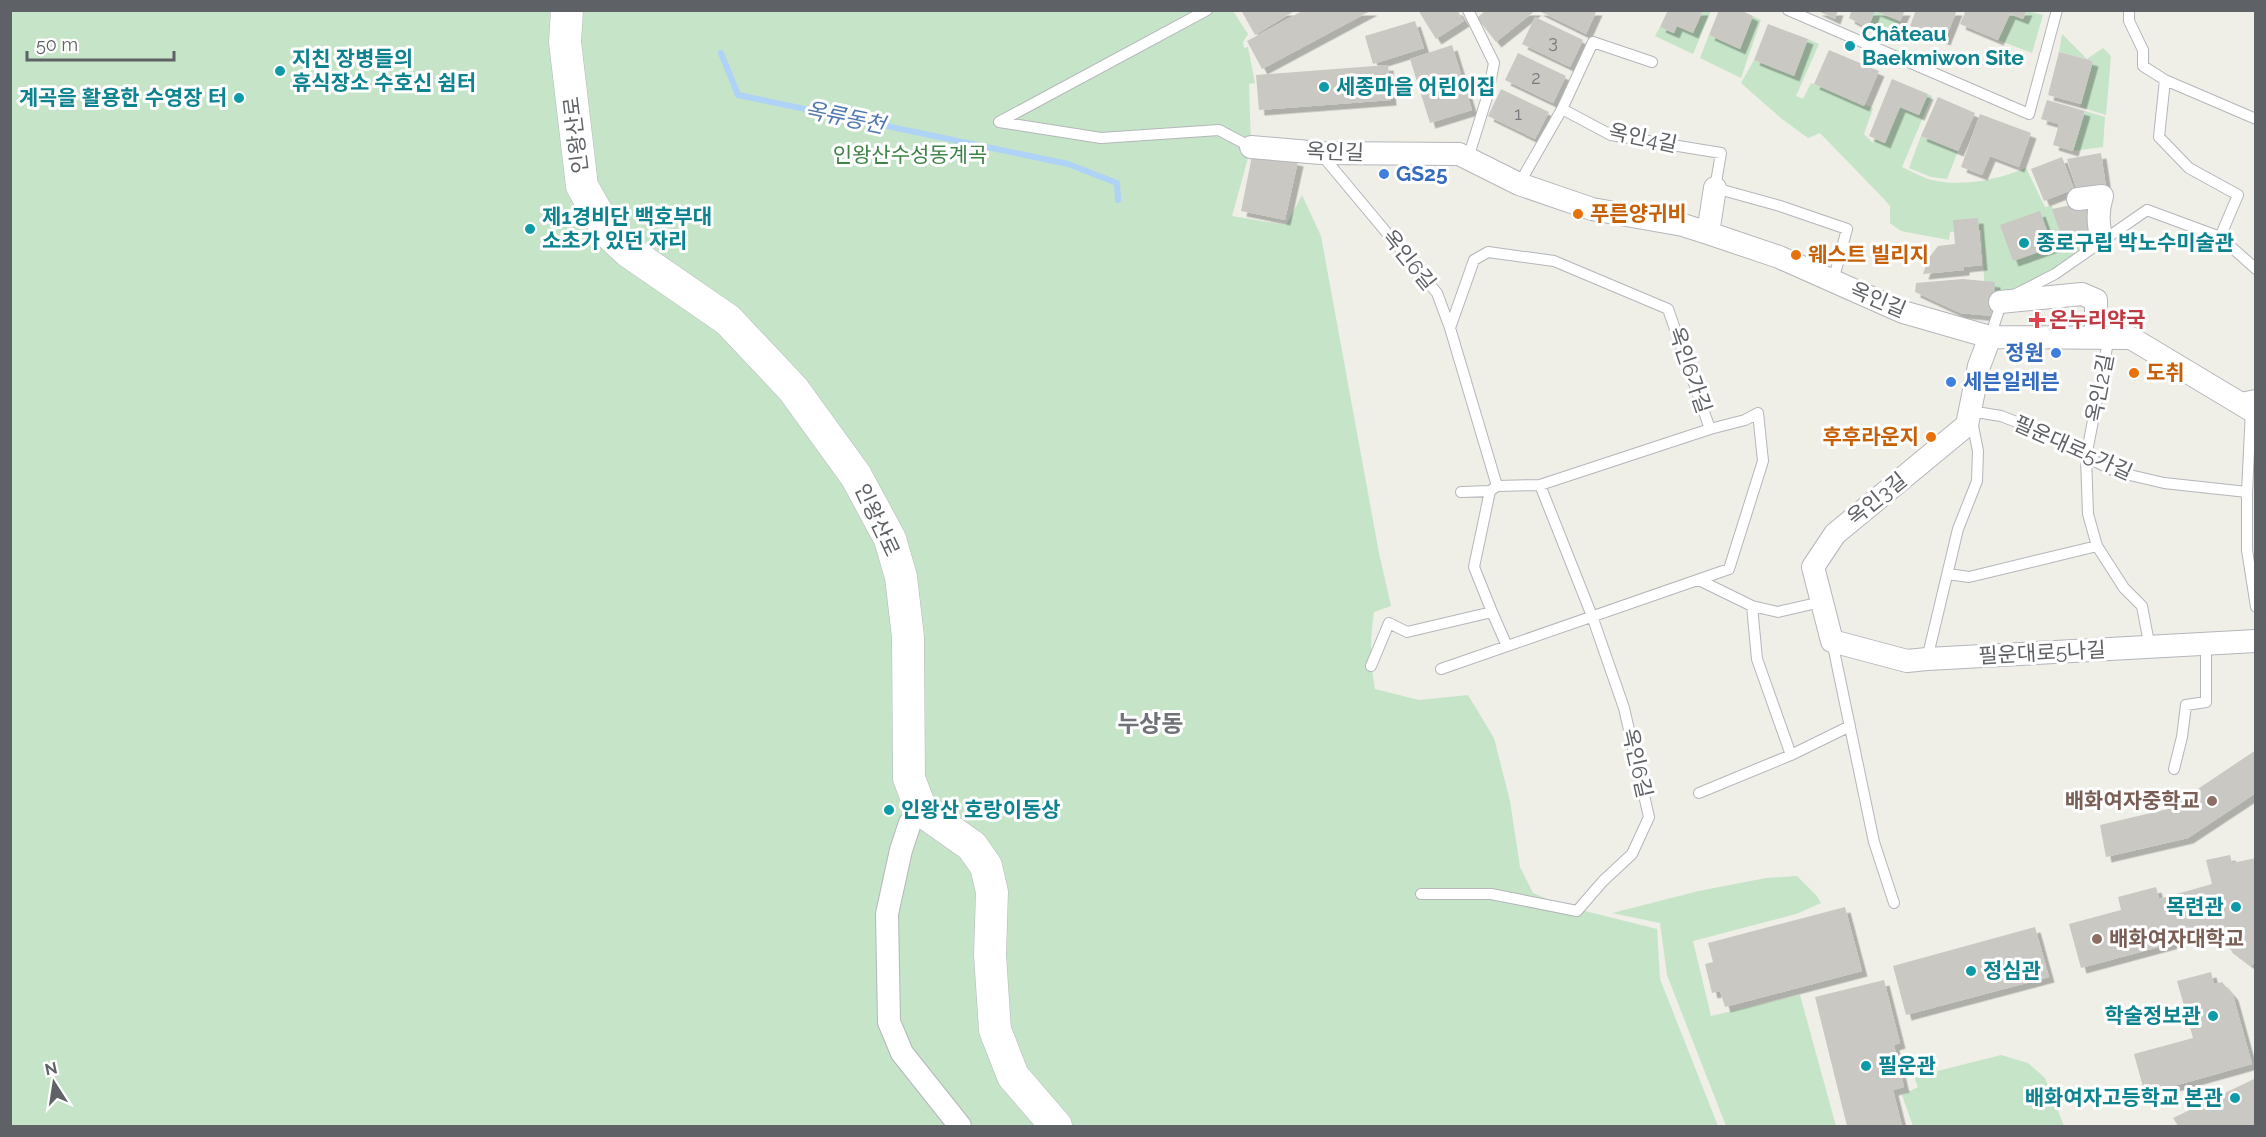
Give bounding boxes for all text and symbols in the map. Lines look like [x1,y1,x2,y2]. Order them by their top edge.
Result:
place label: Château Baekmiwon Site [1862,21,2024,70]
scale bar [27,24,174,62]
house number: 3 [1548,31,1558,52]
text: 50 m [36,34,78,55]
marker: Château Baekmiwon Site [1843,39,1857,53]
place label: 지친 장병들의 휴식장소 수호신 쉼터 [292,46,476,95]
marker: 지친 장병들의 휴식장소 수호신 쉼터 [273,64,287,78]
house number: 2 [1531,67,1541,88]
place label: 세종마을 어린이집 [1336,74,1496,99]
marker: 세종마을 어린이집 [1317,80,1331,94]
place label: 계곡을 활용한 수영장 터 [19,85,227,110]
marker: 계곡을 활용한 수영장 터 [232,91,246,105]
street label: 인왕산로 [558,95,593,175]
water label: 옥류동천 [803,96,890,139]
house number: 1 [1514,103,1522,124]
street label: 옥인4길 [1607,118,1680,157]
street label: 옥인길 [1306,138,1364,165]
park label: 인왕산수성동계곡 [833,142,987,167]
place label: GS25 [1396,161,1448,186]
marker: GS25 [1377,167,1391,181]
place label: 푸른양귀비 [1590,201,1687,226]
place label: 제1경비단 백호부대 소초가 있던 자리 [542,204,712,253]
marker: 푸른양귀비 [1571,207,1585,221]
marker: 제1경비단 백호부대 소초가 있던 자리 [523,222,537,236]
street label: 옥인6길 [1377,224,1441,295]
place label: 종로구립 박노수미술관 [2036,230,2234,255]
marker: 종로구립 박노수미술관 [2017,236,2031,250]
place label: 웨스트 빌리지 [1808,242,1929,267]
marker: 웨스트 빌리지 [1789,248,1803,262]
street label: 옥인길 [1847,277,1910,322]
place label: 온누리약국 [2049,307,2146,332]
marker: 온누리약국 [2030,313,2044,327]
street label: 옥인6가길 [1664,323,1717,416]
place label: 정원 [2005,340,2044,365]
marker: 정원 [2049,346,2063,360]
street label: 옥인2길 [2081,352,2118,424]
place label: 도취 [2146,360,2185,385]
marker: 도취 [2127,366,2141,380]
place label: 세븐일레븐 [1963,369,2060,394]
marker: 세븐일레븐 [1944,375,1958,389]
street label: 필운대로5가길 [2010,410,2136,485]
place label: 후후라운지 [1822,424,1919,449]
marker: 후후라운지 [1924,430,1938,444]
street label: 옥인3길 [1842,467,1911,530]
street label: 인왕산로 [850,479,905,560]
street label: 필운대로5나길 [1978,637,2106,668]
district label: 누상동 [1117,709,1183,738]
street label: 옥인6길 [1617,726,1658,800]
place label: 배화여자중학교 [2065,788,2200,813]
marker: 배화여자중학교 [2205,794,2219,808]
place label: 인왕산 호랑이동상 [901,797,1061,822]
marker: 인왕산 호랑이동상 [882,803,896,817]
place label: 목련관 [2166,894,2224,919]
marker: 목련관 [2229,900,2243,914]
place label: 배화여자대학교 [2109,926,2244,951]
marker: 배화여자대학교 [2090,932,2104,946]
place label: 정심관 [1983,958,2041,983]
marker: 정심관 [1964,964,1978,978]
place label: 학술정보관 [2104,1003,2201,1028]
marker: 학술정보관 [2206,1009,2220,1023]
north arrow [24,1053,84,1113]
place label: 필운관 [1878,1053,1936,1078]
text: N [43,1058,59,1079]
marker: 필운관 [1859,1059,1873,1073]
place label: 배화여자고등학교 본관 [2025,1085,2223,1110]
marker: 배화여자고등학교 본관 [2228,1091,2242,1105]

